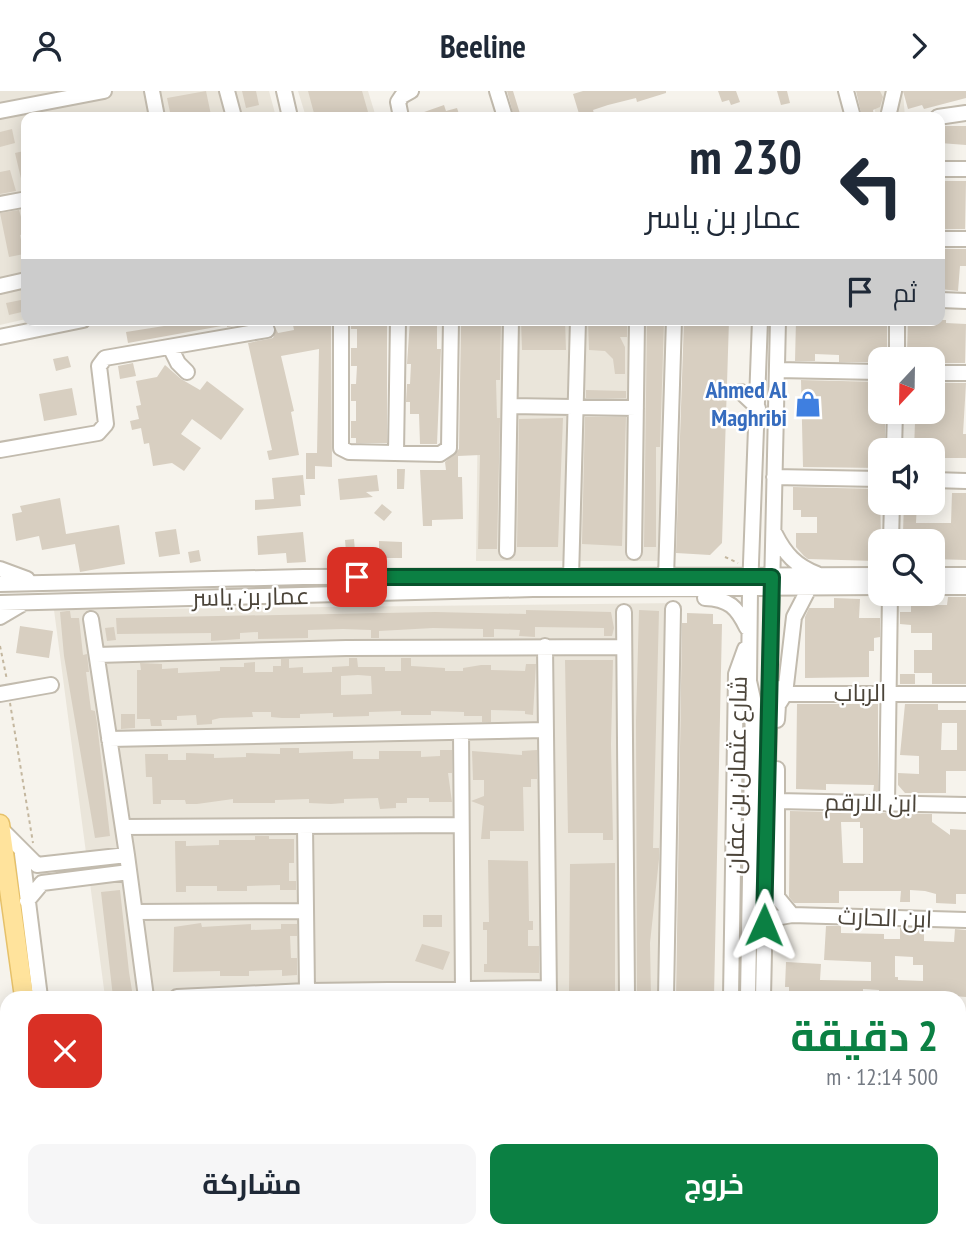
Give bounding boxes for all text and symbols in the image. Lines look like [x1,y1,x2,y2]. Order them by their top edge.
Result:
text: Beeline [440,25,526,67]
icon: person [28,27,66,65]
icon: forward [900,27,938,65]
text: 230 m [689,124,802,188]
icon: left [826,140,917,231]
text: عمار بن ياسر [646,195,802,237]
icon: arrive [841,273,879,311]
text: ثم [893,276,917,309]
north arrow [868,347,945,423]
map controls [868,347,945,606]
place label: Ahmed Al Maghribi [704,374,787,433]
shop icon: Ahmed Al Maghribi [793,389,823,419]
button: sound [868,438,945,515]
button: search [868,529,945,606]
pin [327,547,387,607]
icon: arrive [338,558,376,596]
street label: عمار بن ياسر [190,580,310,613]
street label: شارع عثمان بن عفان [719,676,755,874]
street label: الرباب [834,677,886,708]
street label: ابن الارقم [824,786,918,820]
position arrow [727,888,801,962]
street label: ابن الحارث [837,900,933,935]
text: 2 دقيقة [791,1008,938,1063]
button: close [28,1014,102,1088]
text: 500 m · 12:14 [826,1062,938,1091]
button: مشاركة [28,1144,476,1224]
button: خروج [490,1144,938,1224]

